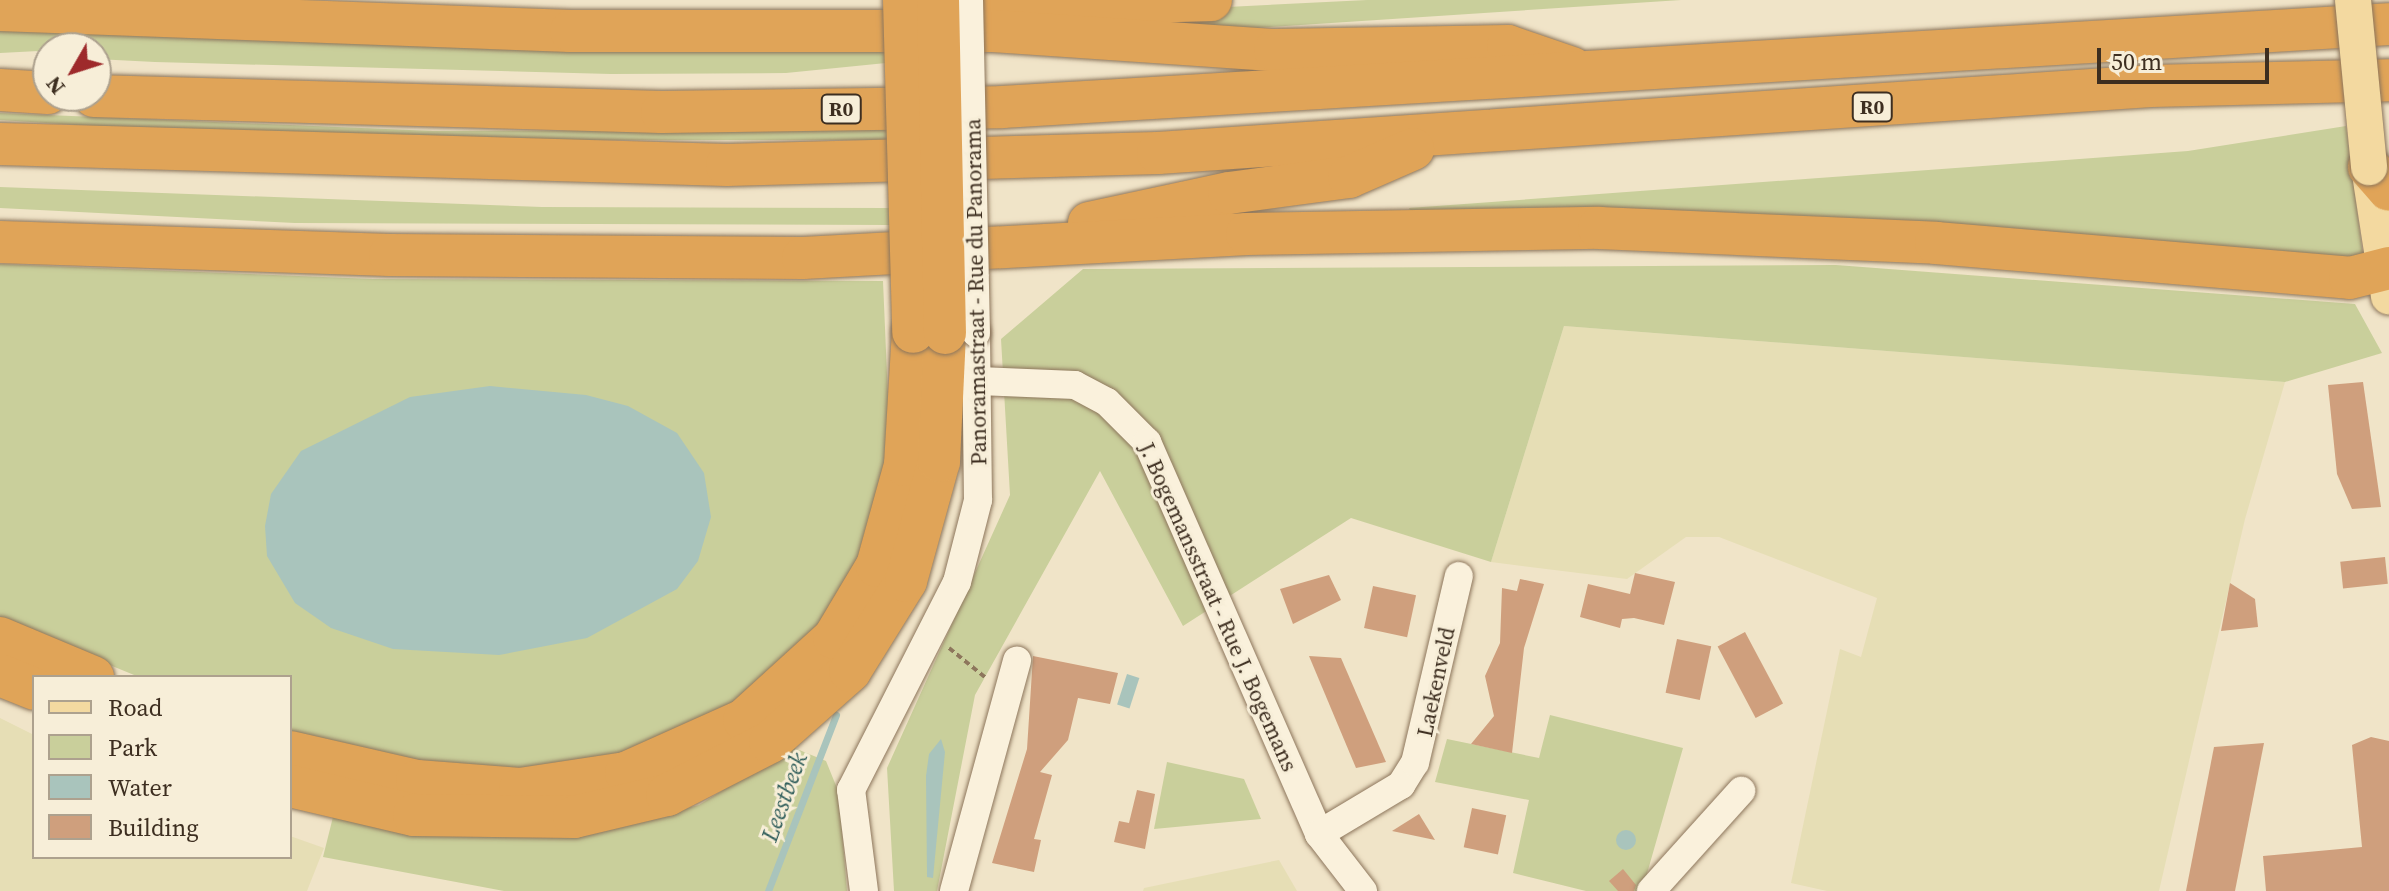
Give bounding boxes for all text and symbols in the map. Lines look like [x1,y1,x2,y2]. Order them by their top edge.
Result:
north arrow [32,32,112,112]
scale bar [2101,32,2273,82]
text: 50 m [2111,45,2162,78]
text: N [38,70,72,102]
road number: R0 [1850,91,1894,123]
road number: R0 [819,93,863,125]
street label: Panoramastraat - Rue du Panorama [960,118,992,466]
street label: J. Bogemansstraat - Rue J. Bogemans [1133,438,1303,776]
street label: Laekenveld [1411,625,1461,739]
legend [32,675,292,859]
text: Road [108,691,162,724]
text: Park [108,731,157,764]
water label: Leestbeek [755,749,813,845]
text: Water [108,771,172,804]
text: Building [108,811,199,844]

